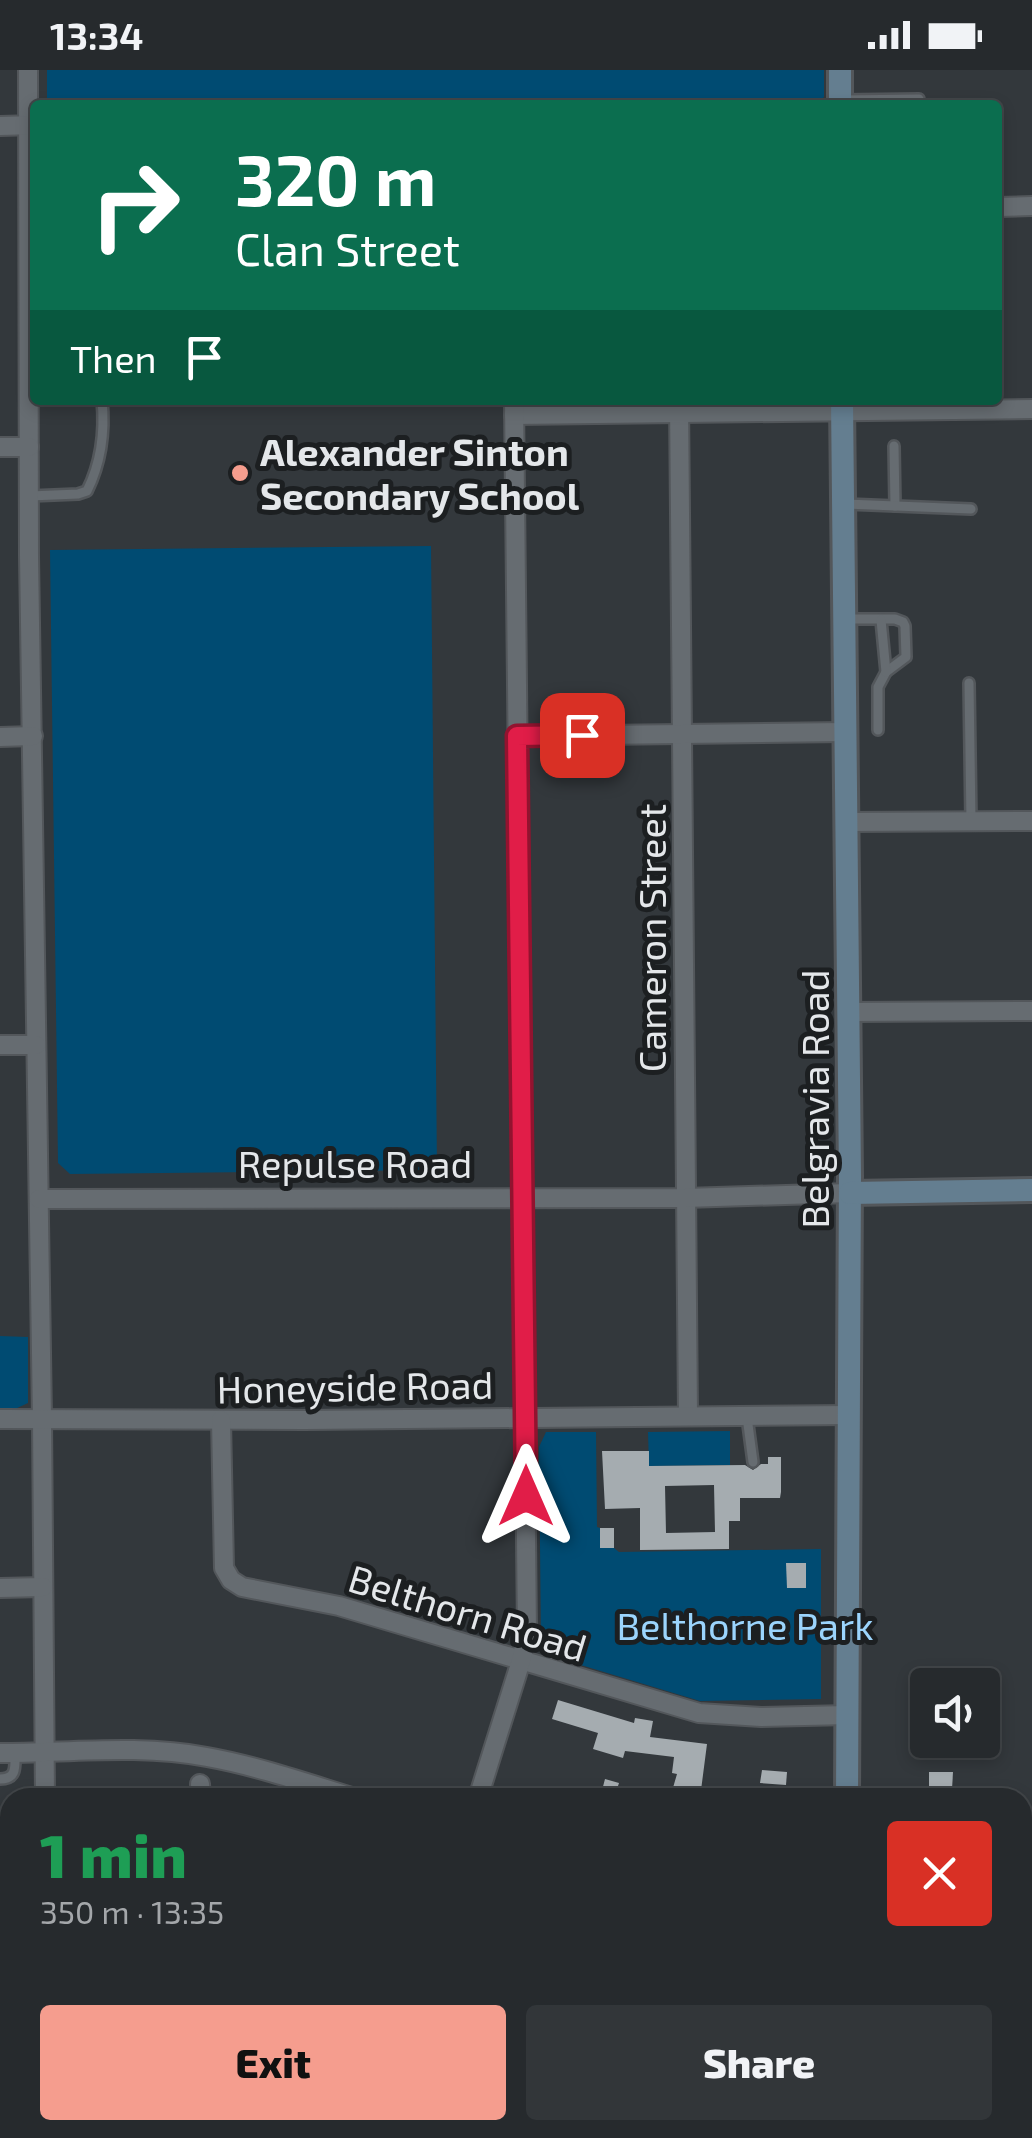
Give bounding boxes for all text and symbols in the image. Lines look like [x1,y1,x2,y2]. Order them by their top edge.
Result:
text: 13:34 [50,12,143,58]
text: 320 m [235,136,436,220]
icon: right [70,140,200,270]
text: Clan Street [235,221,460,275]
icon: arrive [177,330,232,385]
text: Then [70,335,157,381]
place label: Alexander Sinton Secondary School [260,428,580,518]
marker: Alexander Sinton Secondary School [229,462,251,484]
pin [540,693,625,778]
icon: arrive [555,708,610,763]
street label: Cameron Street [628,804,674,1072]
street label: Belgravia Road [791,970,837,1228]
street label: Repulse Road [238,1140,472,1186]
street label: Honeyside Road [216,1361,494,1411]
position arrow [474,1444,578,1548]
street label: Belthorn Road [343,1554,593,1670]
park label: Belthorne Park [616,1602,874,1648]
map controls [910,1668,1000,1758]
button: sound [910,1668,1000,1758]
text: 1 min [40,1818,187,1890]
button: close [887,1821,992,1926]
text: 350 m · 13:35 [40,1892,224,1930]
button: Exit [40,2005,506,2120]
button: Share [526,2005,992,2120]

